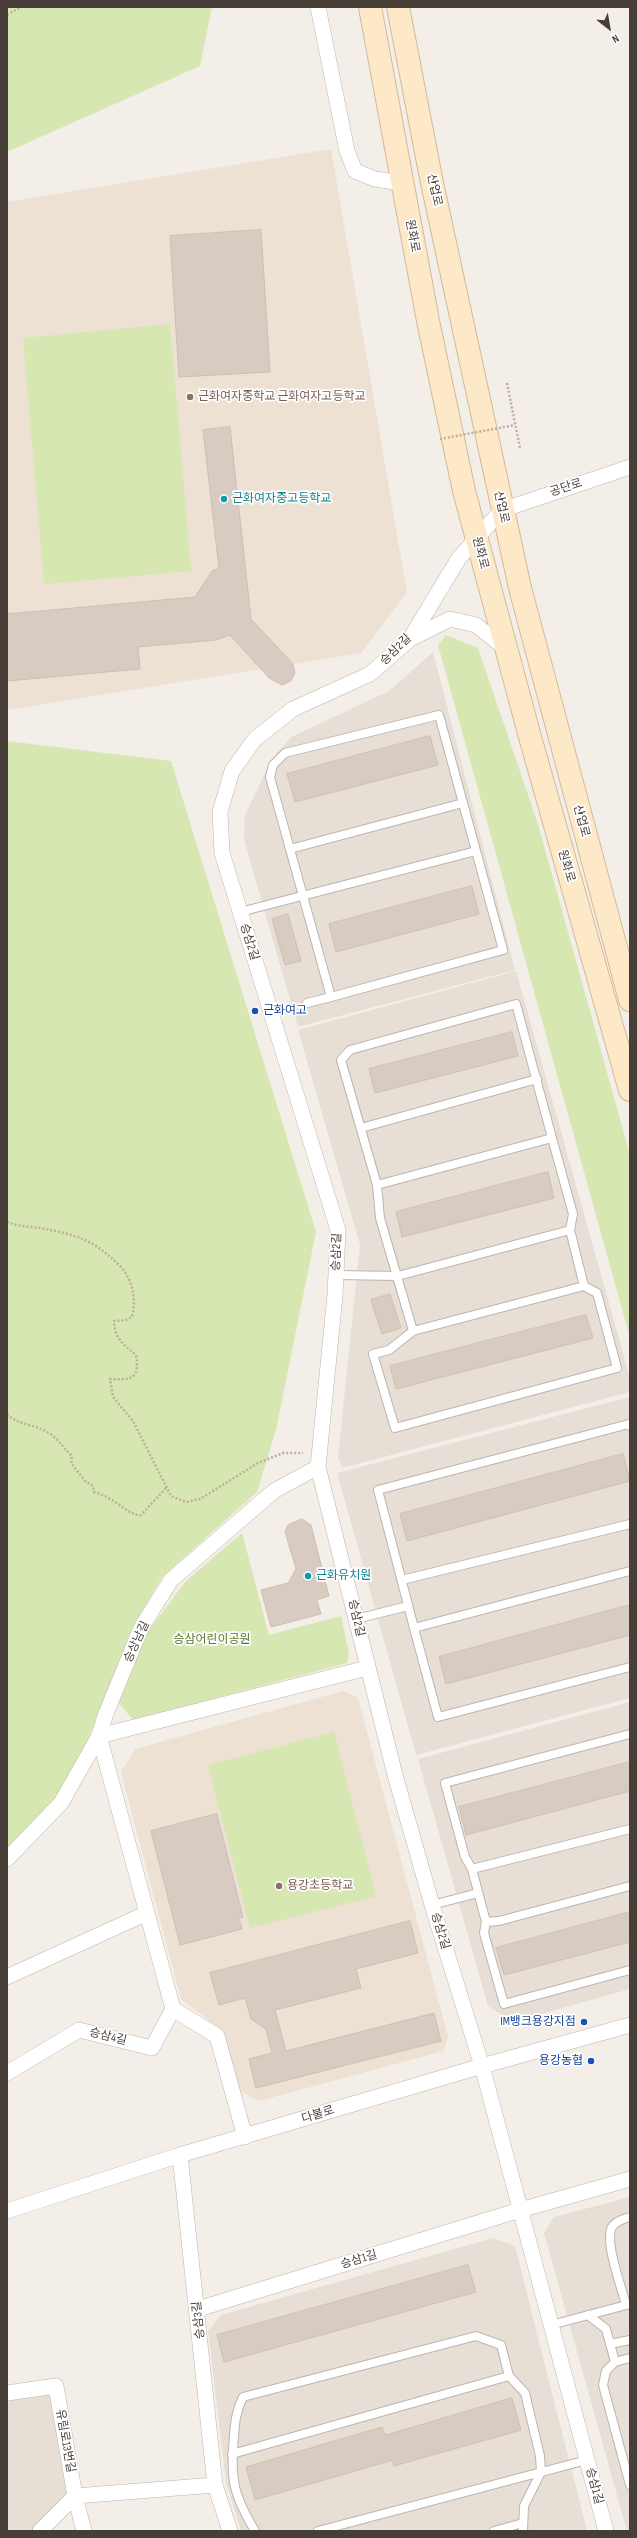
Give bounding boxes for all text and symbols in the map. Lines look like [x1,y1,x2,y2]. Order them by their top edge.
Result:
north arrow [589,8,629,48]
text: N [610,32,621,46]
street label: 산업로 [424,172,444,208]
street label: 원화로 [402,218,422,254]
place label: 근화여자중학교 근화여자고등학교 [198,390,366,404]
marker: 근화여자중학교 근화여자고등학교 [185,392,195,402]
street label: 공단로 [548,476,584,500]
street label: 산업로 [491,489,511,525]
place label: 근화여자중고등학교 [232,492,331,506]
marker: 근화여자중고등학교 [219,494,229,504]
street label: 원화로 [469,535,491,571]
street label: 승삼2길 [377,632,415,668]
street label: 산업로 [570,803,592,839]
street label: 원화로 [555,848,577,884]
street label: 승삼2길 [237,922,261,962]
place label: 근화여고 [263,1004,307,1018]
marker: 근화여고 [250,1006,260,1016]
street label: 승삼2길 [329,1233,345,1271]
place label: 근화유치원 [316,1569,371,1583]
marker: 근화유치원 [303,1571,313,1581]
street label: 승삼2길 [345,1598,367,1638]
street label: 승상남길 [121,1619,153,1665]
park label: 승삼어린이공원 [173,1633,251,1647]
place label: 용강초등학교 [287,1879,353,1893]
marker: 용강초등학교 [274,1881,284,1891]
street label: 승삼2길 [428,1911,452,1951]
place label: IM뱅크용강지점 [500,2015,576,2029]
marker: IM뱅크용강지점 [579,2017,589,2027]
street label: 승삼4길 [88,2025,128,2049]
place label: 용강농협 [539,2054,583,2068]
marker: 용강농협 [586,2056,596,2066]
street label: 다불로 [300,2103,336,2127]
street label: 승삼1길 [339,2248,379,2272]
street label: 승삼3길 [190,2300,208,2340]
street label: 유림로13번길 [52,2408,78,2474]
street label: 승삼1길 [582,2466,606,2506]

